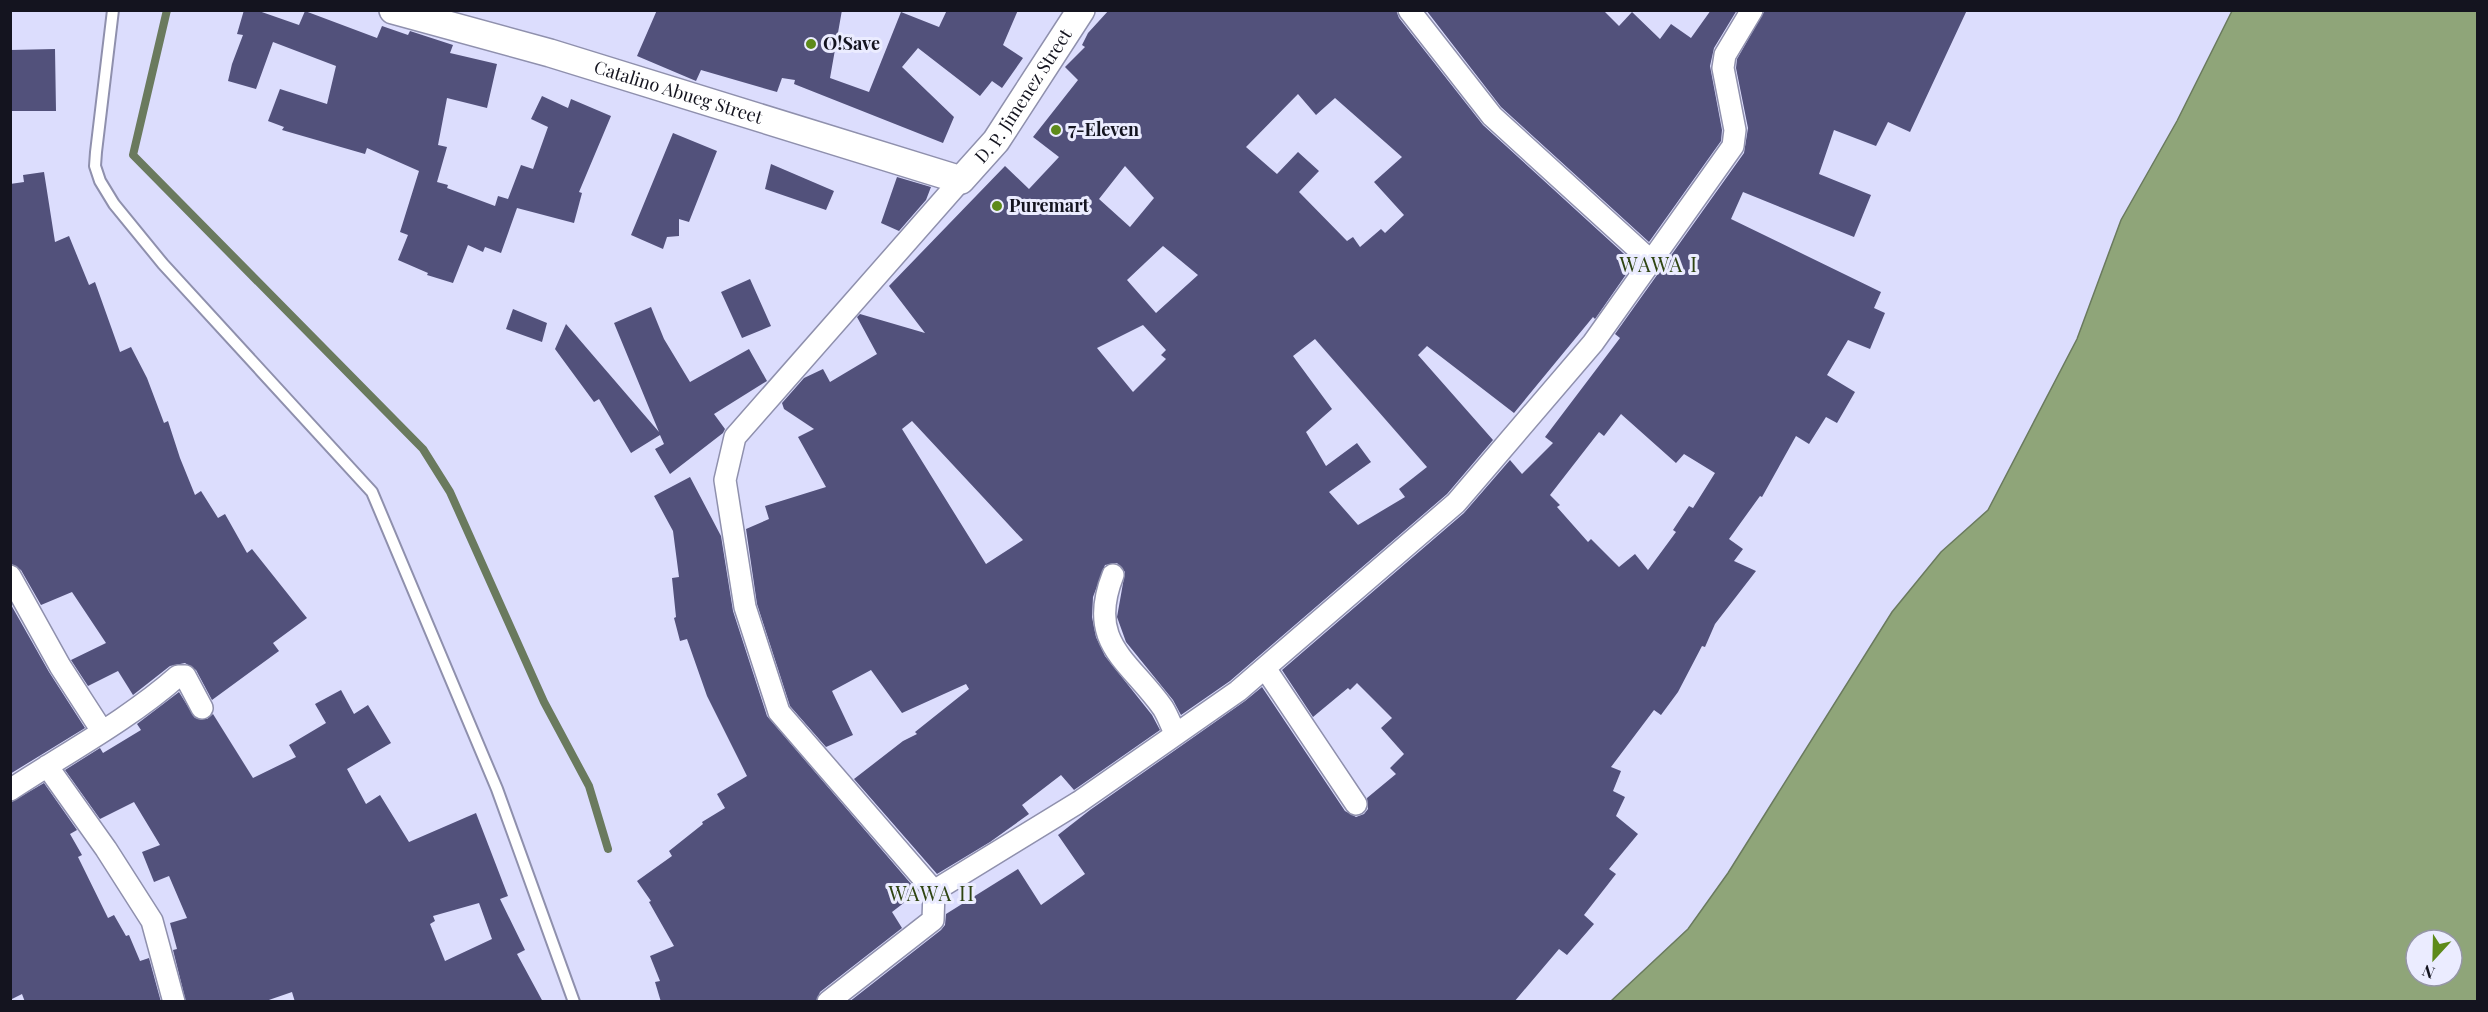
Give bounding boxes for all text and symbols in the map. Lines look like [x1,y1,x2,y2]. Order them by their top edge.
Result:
street label: D. P. Jimenez Street [969,23,1077,168]
place label: O!Save [823,31,880,55]
marker: O!Save [804,37,818,51]
street label: Catalino Abueg Street [591,54,766,129]
place label: 7-Eleven [1068,117,1139,141]
marker: 7-Eleven [1049,123,1063,137]
place label: Puremart [1009,193,1090,217]
marker: Puremart [990,199,1004,213]
district label: WAWA I [1619,250,1698,277]
district label: WAWA II [887,879,976,906]
north arrow [2404,928,2464,988]
text: N [2418,960,2437,984]

